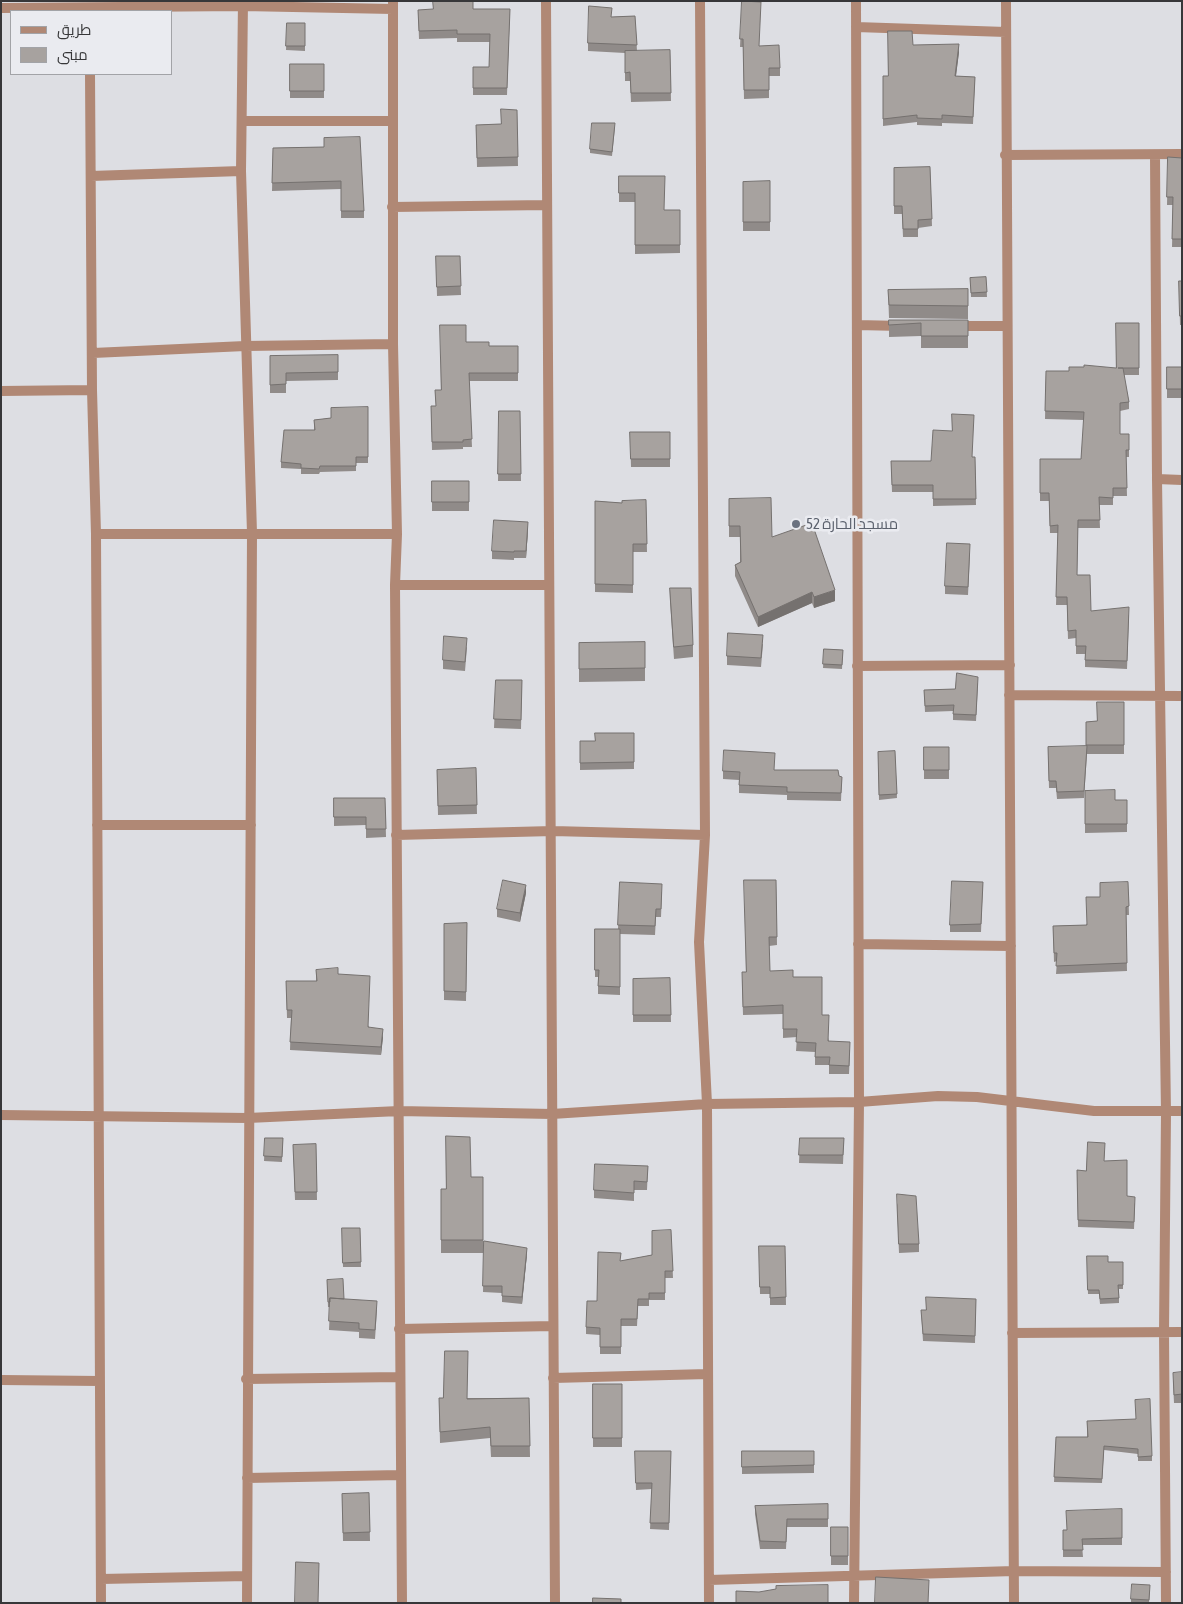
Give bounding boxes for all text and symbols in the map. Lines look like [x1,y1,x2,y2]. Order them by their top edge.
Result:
legend [10,10,172,75]
text: طريق [57,21,91,38]
text: مبنى [57,46,88,63]
place label: مسجد الحارة 52 [806,515,898,533]
marker: مسجد الحارة 52 [790,518,802,530]

